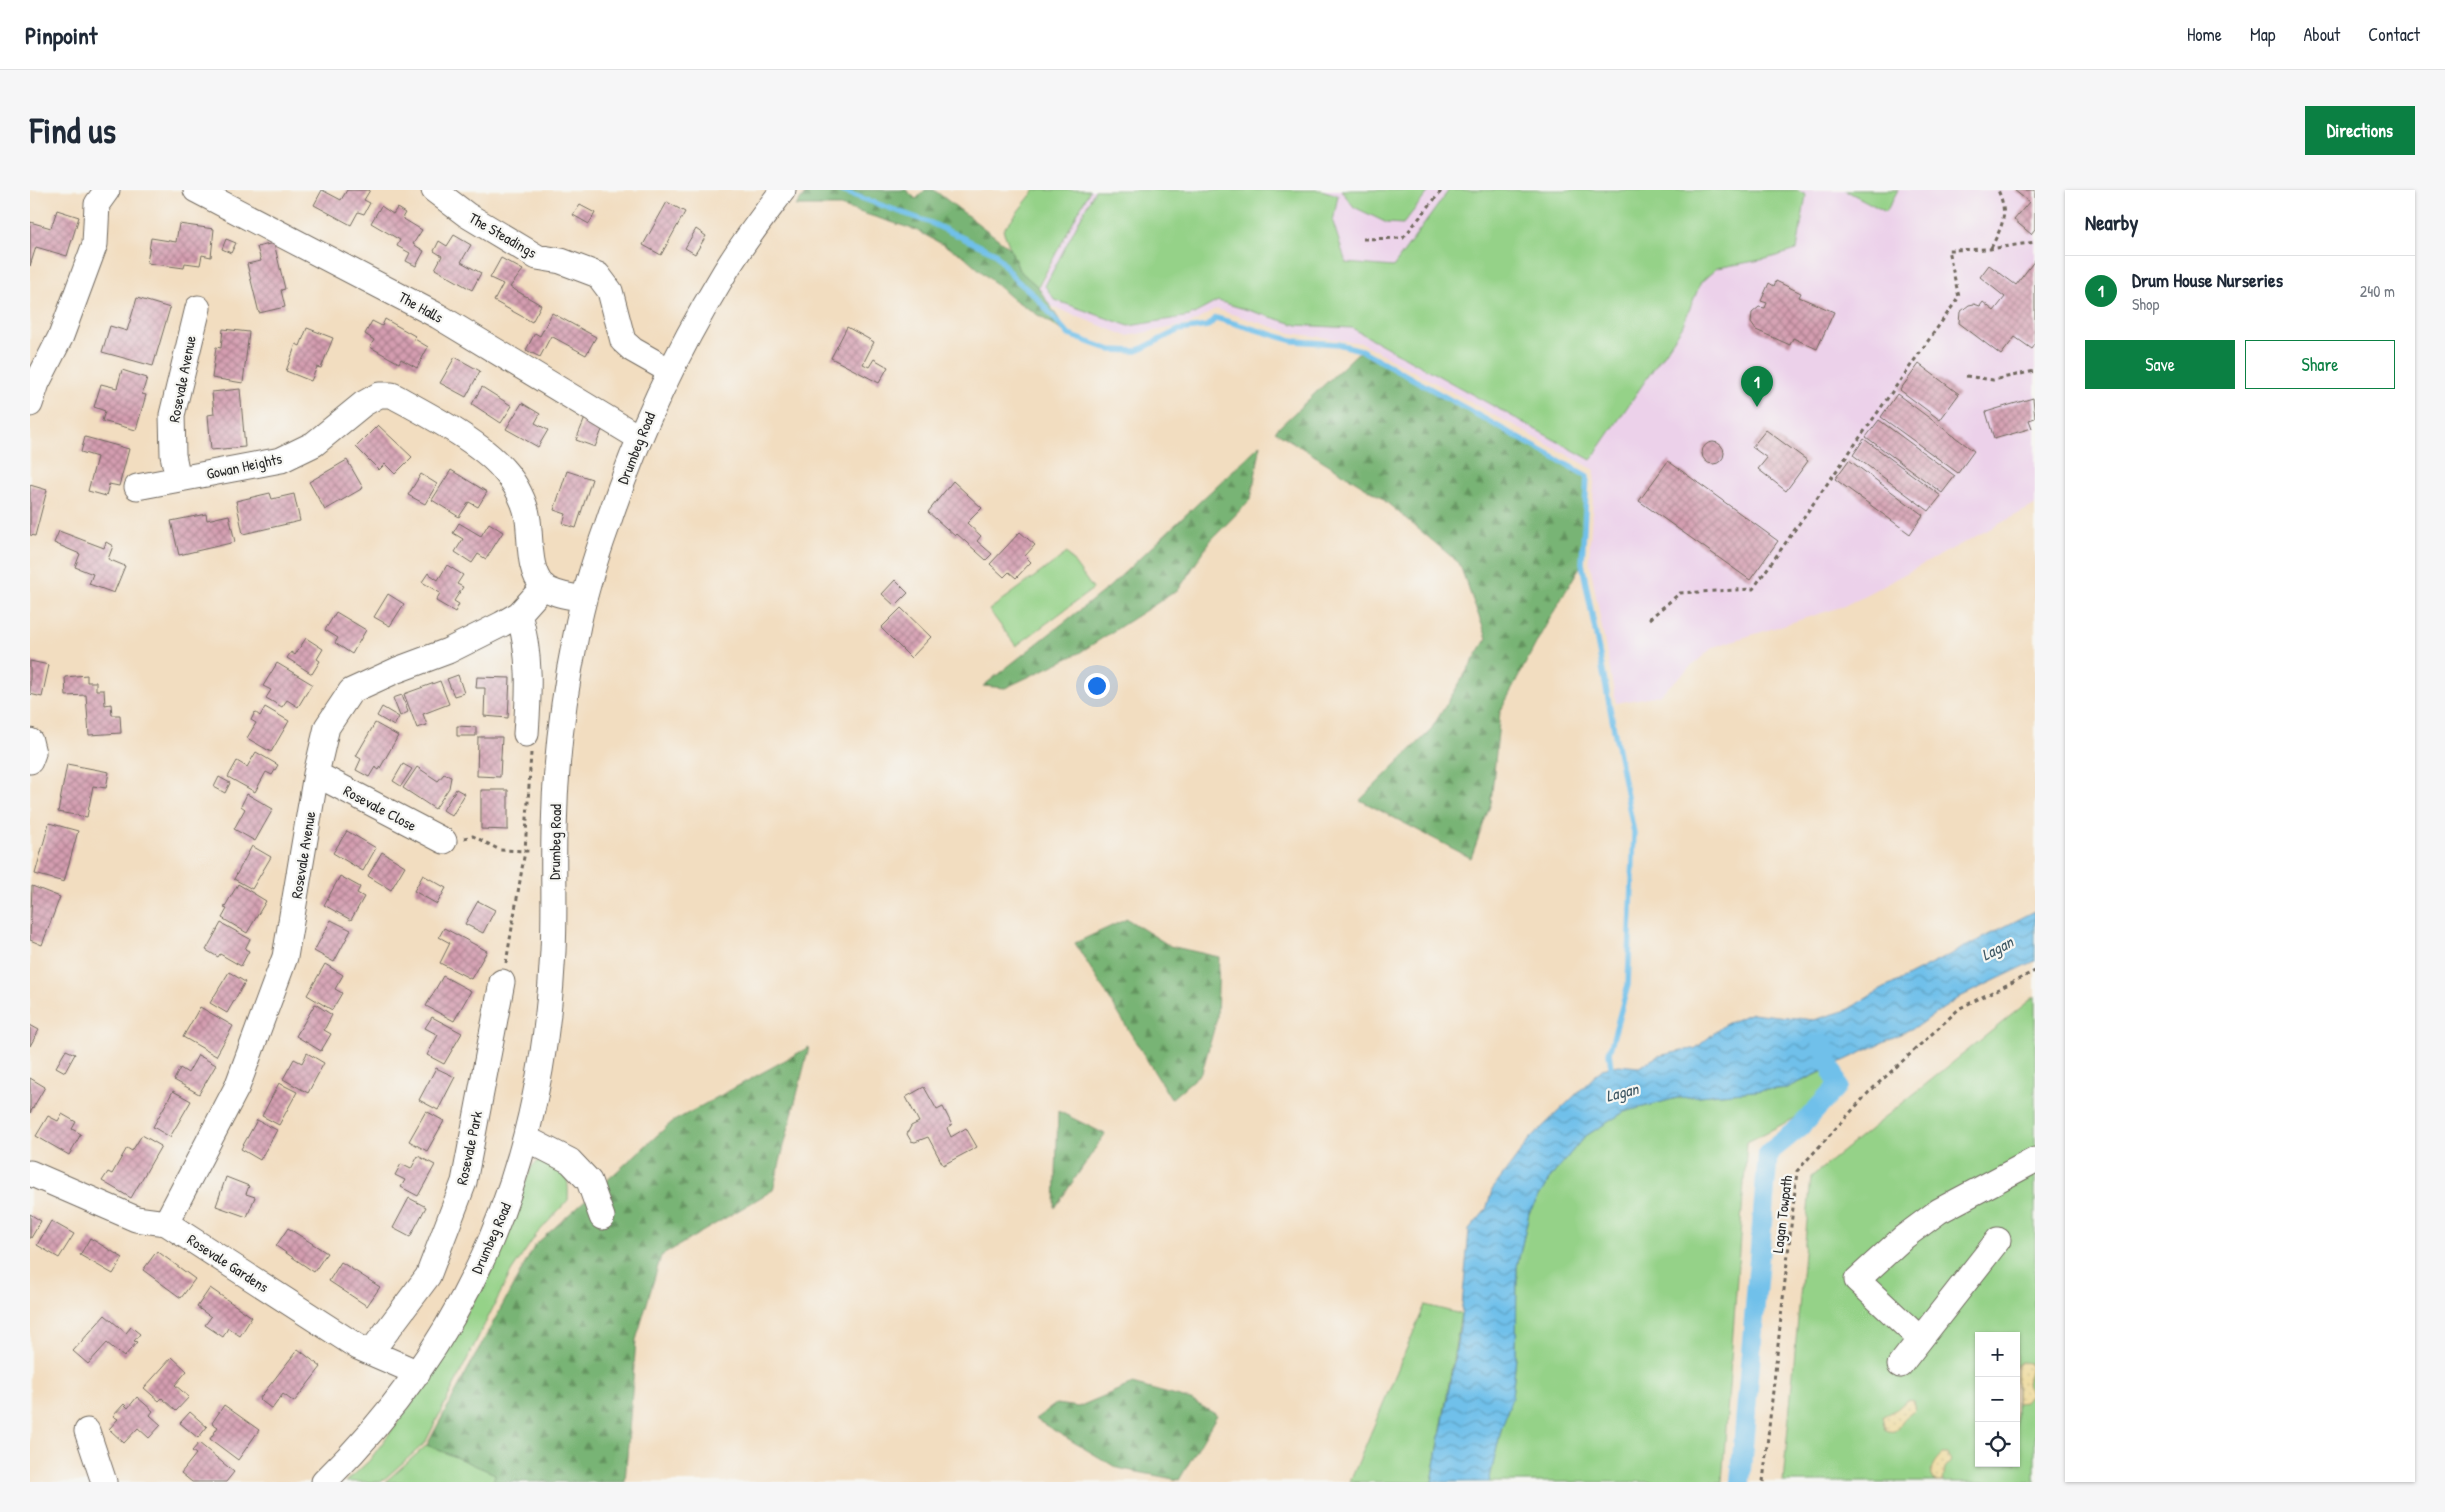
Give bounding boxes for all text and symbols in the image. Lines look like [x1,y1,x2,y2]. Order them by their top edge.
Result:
text: Pinpoint [25,19,97,51]
text: Home [2187,22,2222,47]
text: Map [2250,22,2275,47]
text: About [2303,22,2340,47]
text: Contact [2368,22,2420,47]
button: Directions [2305,106,2415,155]
text: Find us [30,107,116,154]
street label: The Steadings [465,207,541,263]
text: Nearby [2085,208,2138,237]
text: Drum House Nurseries [2132,267,2283,293]
text: 1 [2098,280,2104,302]
text: 240 m [2360,280,2395,302]
street label: The Halls [395,286,447,328]
text: Shop [2132,293,2159,315]
street label: Rosevale Avenue [163,334,201,424]
button: Save [2085,340,2235,389]
button: Share [2245,340,2395,389]
pin: 1 [1741,366,1773,407]
street label: Drumbeg Road [612,409,660,487]
street label: Gowan Heights [204,448,284,484]
your location [1084,673,1110,699]
street label: Rosevale Close [340,780,420,836]
street label: Drumbeg Road [544,804,566,880]
street label: Rosevale Avenue [286,810,320,900]
water label: Lagan [1977,930,2018,965]
water label: Lagan [1603,1077,1642,1107]
street label: Rosevale Park [451,1109,487,1187]
street label: Lagan Towpath [1767,1174,1797,1254]
street label: Drumbeg Road [466,1199,516,1277]
street label: Rosevale Gardens [183,1229,273,1297]
map controls [1975,1332,2020,1467]
button: + [1975,1332,2020,1377]
button: − [1975,1377,2020,1422]
button: locate [1975,1422,2020,1467]

